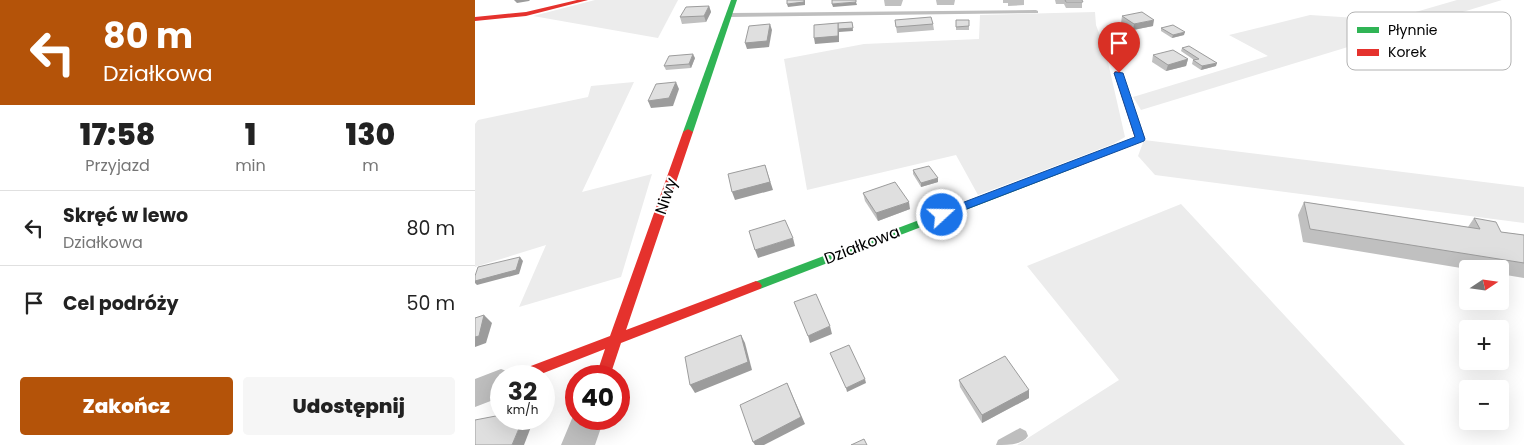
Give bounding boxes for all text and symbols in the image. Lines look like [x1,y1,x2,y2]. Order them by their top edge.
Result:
text: 80 m [103,11,193,60]
legend [1347,12,1511,70]
icon: left [20,20,85,85]
text: Płynnie [1388,20,1438,40]
pin [1098,22,1140,73]
icon: arrive [1105,29,1133,57]
text: Korek [1388,42,1427,62]
text: Działkowa [103,58,213,89]
text: 17:58 [80,113,155,156]
text: 1 [245,113,256,156]
text: 130 [346,113,395,156]
text: Przyjazd [85,154,150,177]
text: min [235,154,266,177]
text: m [362,154,379,177]
street label: Niwy [649,175,683,217]
position arrow [915,188,967,240]
text: Skręć w lewo [63,202,188,229]
icon: left [20,214,48,242]
text: 80 m [406,215,455,242]
street label: Działkowa [821,220,903,270]
text: Działkowa [63,231,143,254]
north arrow [1459,260,1509,310]
map controls [1459,260,1509,430]
icon: arrive [20,289,48,317]
text: Cel podróży [63,290,178,317]
text: 50 m [406,290,455,317]
button: + [1459,320,1509,370]
speed limit sign: 40 [565,365,630,430]
text: 32 [508,374,537,409]
button: Zakończ [20,377,233,435]
button: Udostępnij [243,377,455,435]
button: − [1459,380,1509,430]
text: km/h [507,401,538,418]

